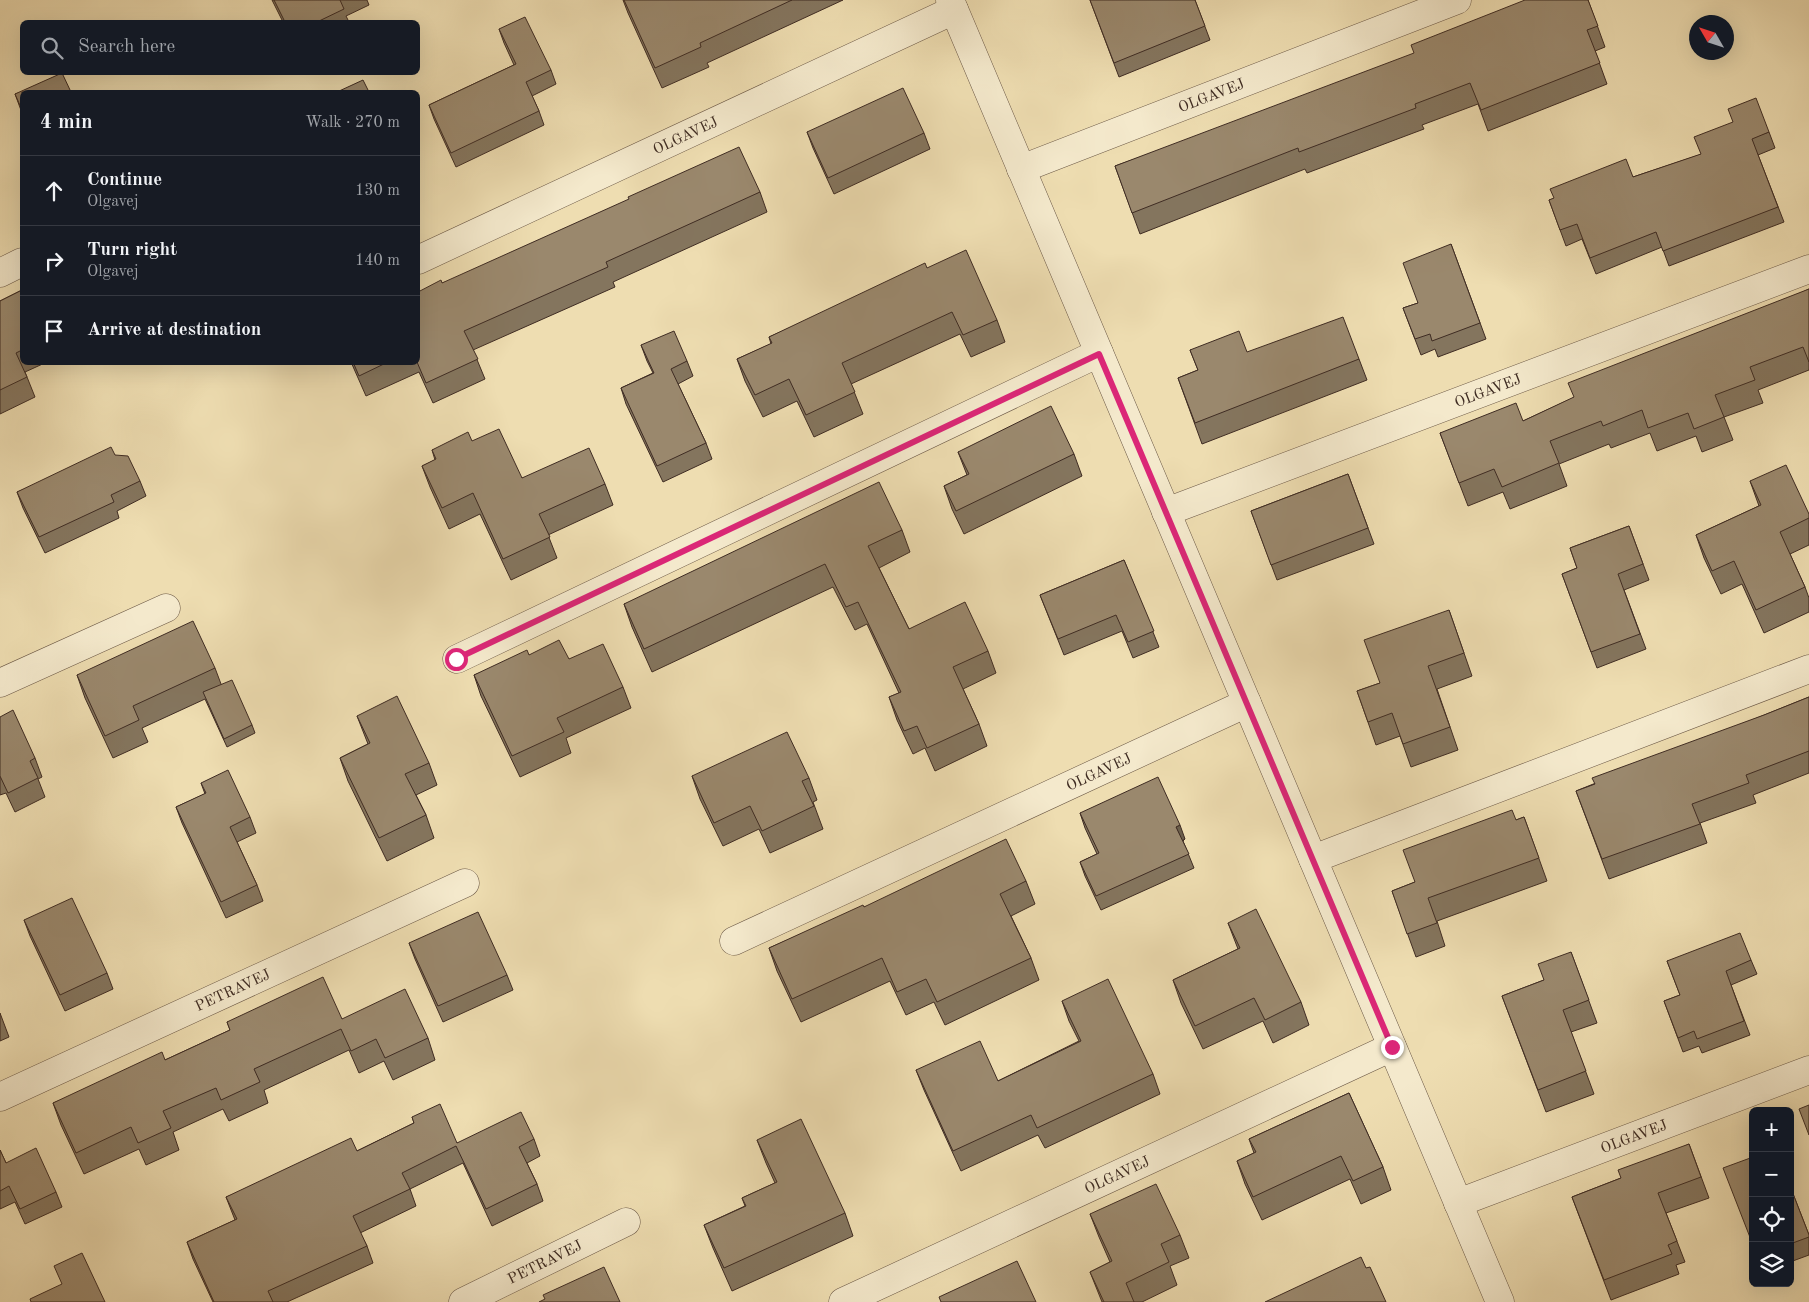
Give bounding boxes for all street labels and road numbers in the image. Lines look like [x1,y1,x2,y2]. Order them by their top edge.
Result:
street label: OLGAVEJ [1176,77,1247,116]
street label: OLGAVEJ [651,115,721,158]
street label: OLGAVEJ [1453,372,1524,411]
street label: OLGAVEJ [1064,752,1134,795]
street label: PETRAVEJ [193,968,273,1015]
street label: OLGAVEJ [1599,1118,1670,1157]
street label: OLGAVEJ [1083,1155,1152,1198]
street label: PETRAVEJ [506,1239,585,1288]

